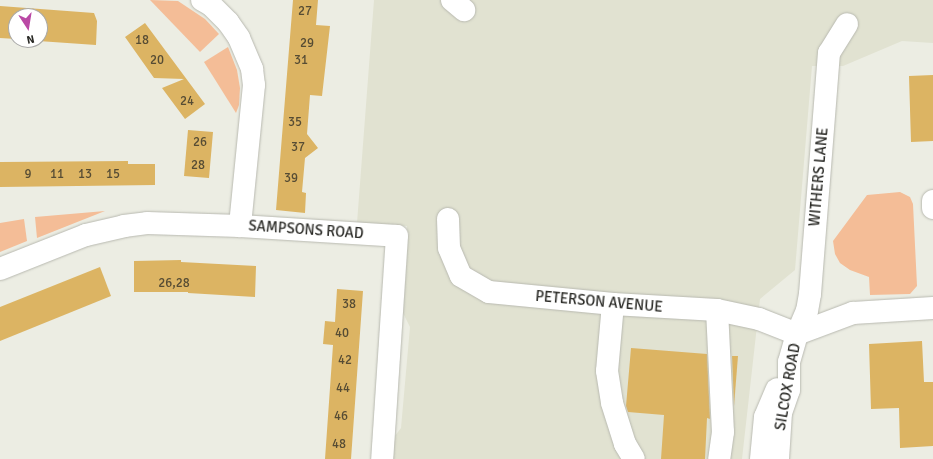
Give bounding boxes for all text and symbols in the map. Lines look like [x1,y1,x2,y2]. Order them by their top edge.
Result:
house number: 27 [298,3,312,19]
north arrow [8,8,48,48]
text: N [25,32,35,46]
house number: 18 [135,32,149,48]
house number: 29 [300,35,314,51]
house number: 20 [150,52,164,68]
house number: 31 [294,52,308,68]
house number: 24 [180,93,194,109]
house number: 35 [288,114,302,130]
street label: WITHERS LANE [806,127,832,227]
house number: 26 [193,134,207,150]
house number: 37 [291,139,305,155]
house number: 28 [191,157,205,173]
house number: 9 [24,166,32,182]
house number: 11 [50,166,64,182]
house number: 13 [78,166,92,182]
house number: 15 [106,166,120,182]
house number: 39 [284,170,298,186]
street label: SAMPSONS ROAD [248,217,364,243]
house number: 26,28 [158,275,190,291]
street label: PETERSON AVENUE [535,287,663,317]
house number: 38 [342,296,356,312]
house number: 40 [335,325,349,341]
street label: SILCOX ROAD [771,342,805,432]
house number: 42 [338,352,352,368]
house number: 44 [336,380,350,396]
house number: 46 [334,408,348,424]
house number: 48 [332,436,346,452]

